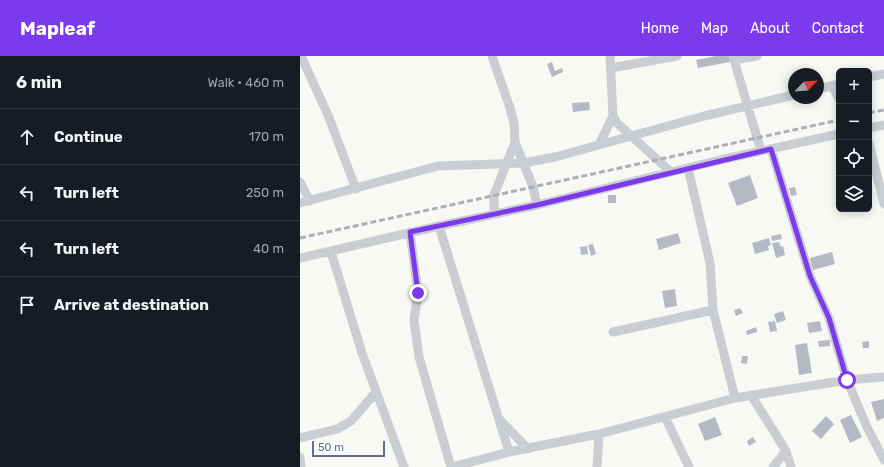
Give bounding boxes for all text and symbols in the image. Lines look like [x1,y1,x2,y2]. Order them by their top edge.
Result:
text: Mapleaf [20,17,95,40]
text: Home [641,20,679,37]
text: Map [701,20,728,37]
text: About [750,20,790,37]
text: Contact [812,20,864,37]
north arrow [788,68,824,104]
map controls [836,68,872,212]
button: + [836,68,872,104]
text: 6 min [16,72,62,92]
text: Walk · 460 m [207,75,284,90]
button: − [836,104,872,140]
icon: ahead [16,126,38,148]
text: Continue [54,128,123,146]
text: 170 m [249,129,284,144]
button: locate [836,140,872,176]
button: layers [836,176,872,212]
icon: left [16,182,38,204]
text: Turn left [54,184,119,202]
text: 250 m [246,185,284,200]
icon: left [16,238,38,260]
text: Turn left [54,240,119,258]
text: 40 m [253,241,284,256]
route end [409,284,427,302]
icon: arrive [16,294,38,316]
text: Arrive at destination [54,296,209,314]
route start [838,371,856,389]
scale bar [312,439,385,458]
text: 50 m [318,441,344,454]

